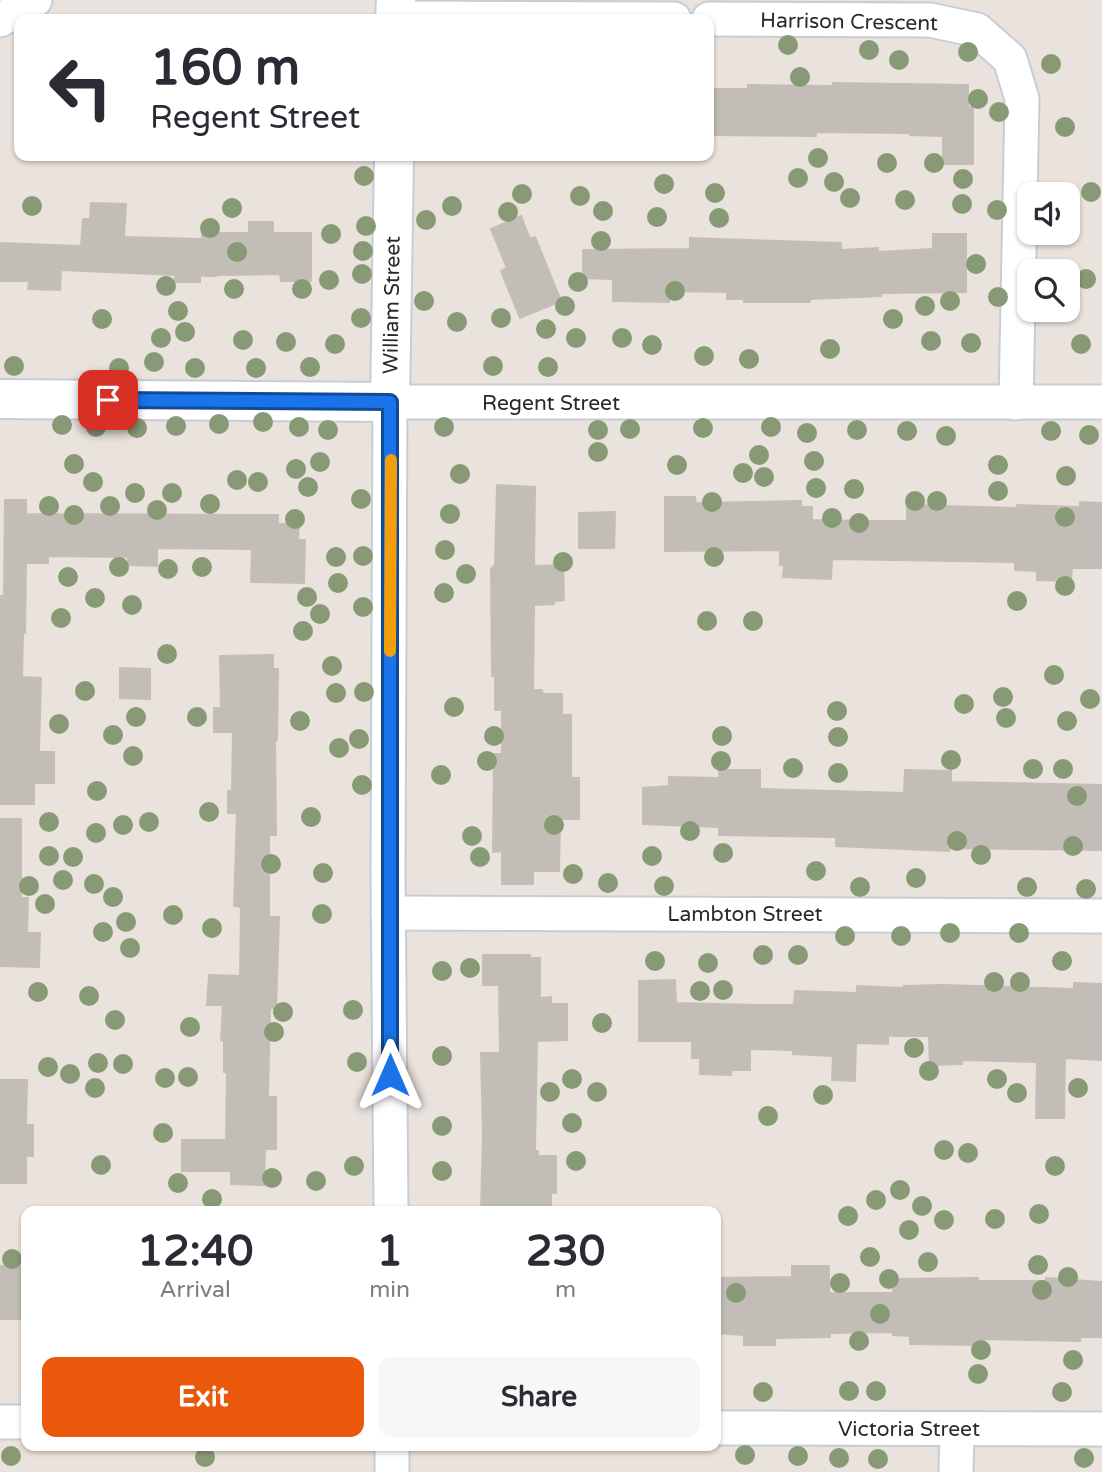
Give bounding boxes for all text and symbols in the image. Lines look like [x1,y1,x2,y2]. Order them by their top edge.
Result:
street label: Harrison Crescent [760,8,938,36]
text: 160 m [150,39,300,98]
icon: left [35,42,126,133]
text: Regent Street [150,99,360,137]
map controls [1017,182,1080,322]
button: sound [1017,182,1080,245]
street label: William Street [378,236,406,374]
button: search [1017,259,1080,322]
pin [78,370,138,430]
icon: arrive [89,381,127,419]
street label: Regent Street [482,391,620,416]
street label: Lambton Street [667,902,823,927]
position arrow [353,1038,427,1112]
text: 12:40 [137,1226,253,1277]
text: 1 [376,1226,403,1277]
text: 230 [526,1226,605,1277]
text: Arrival [160,1276,231,1304]
text: min [369,1276,410,1304]
text: m [555,1276,576,1304]
button: Exit [42,1357,364,1437]
button: Share [378,1357,700,1437]
street label: Victoria Street [838,1417,980,1442]

